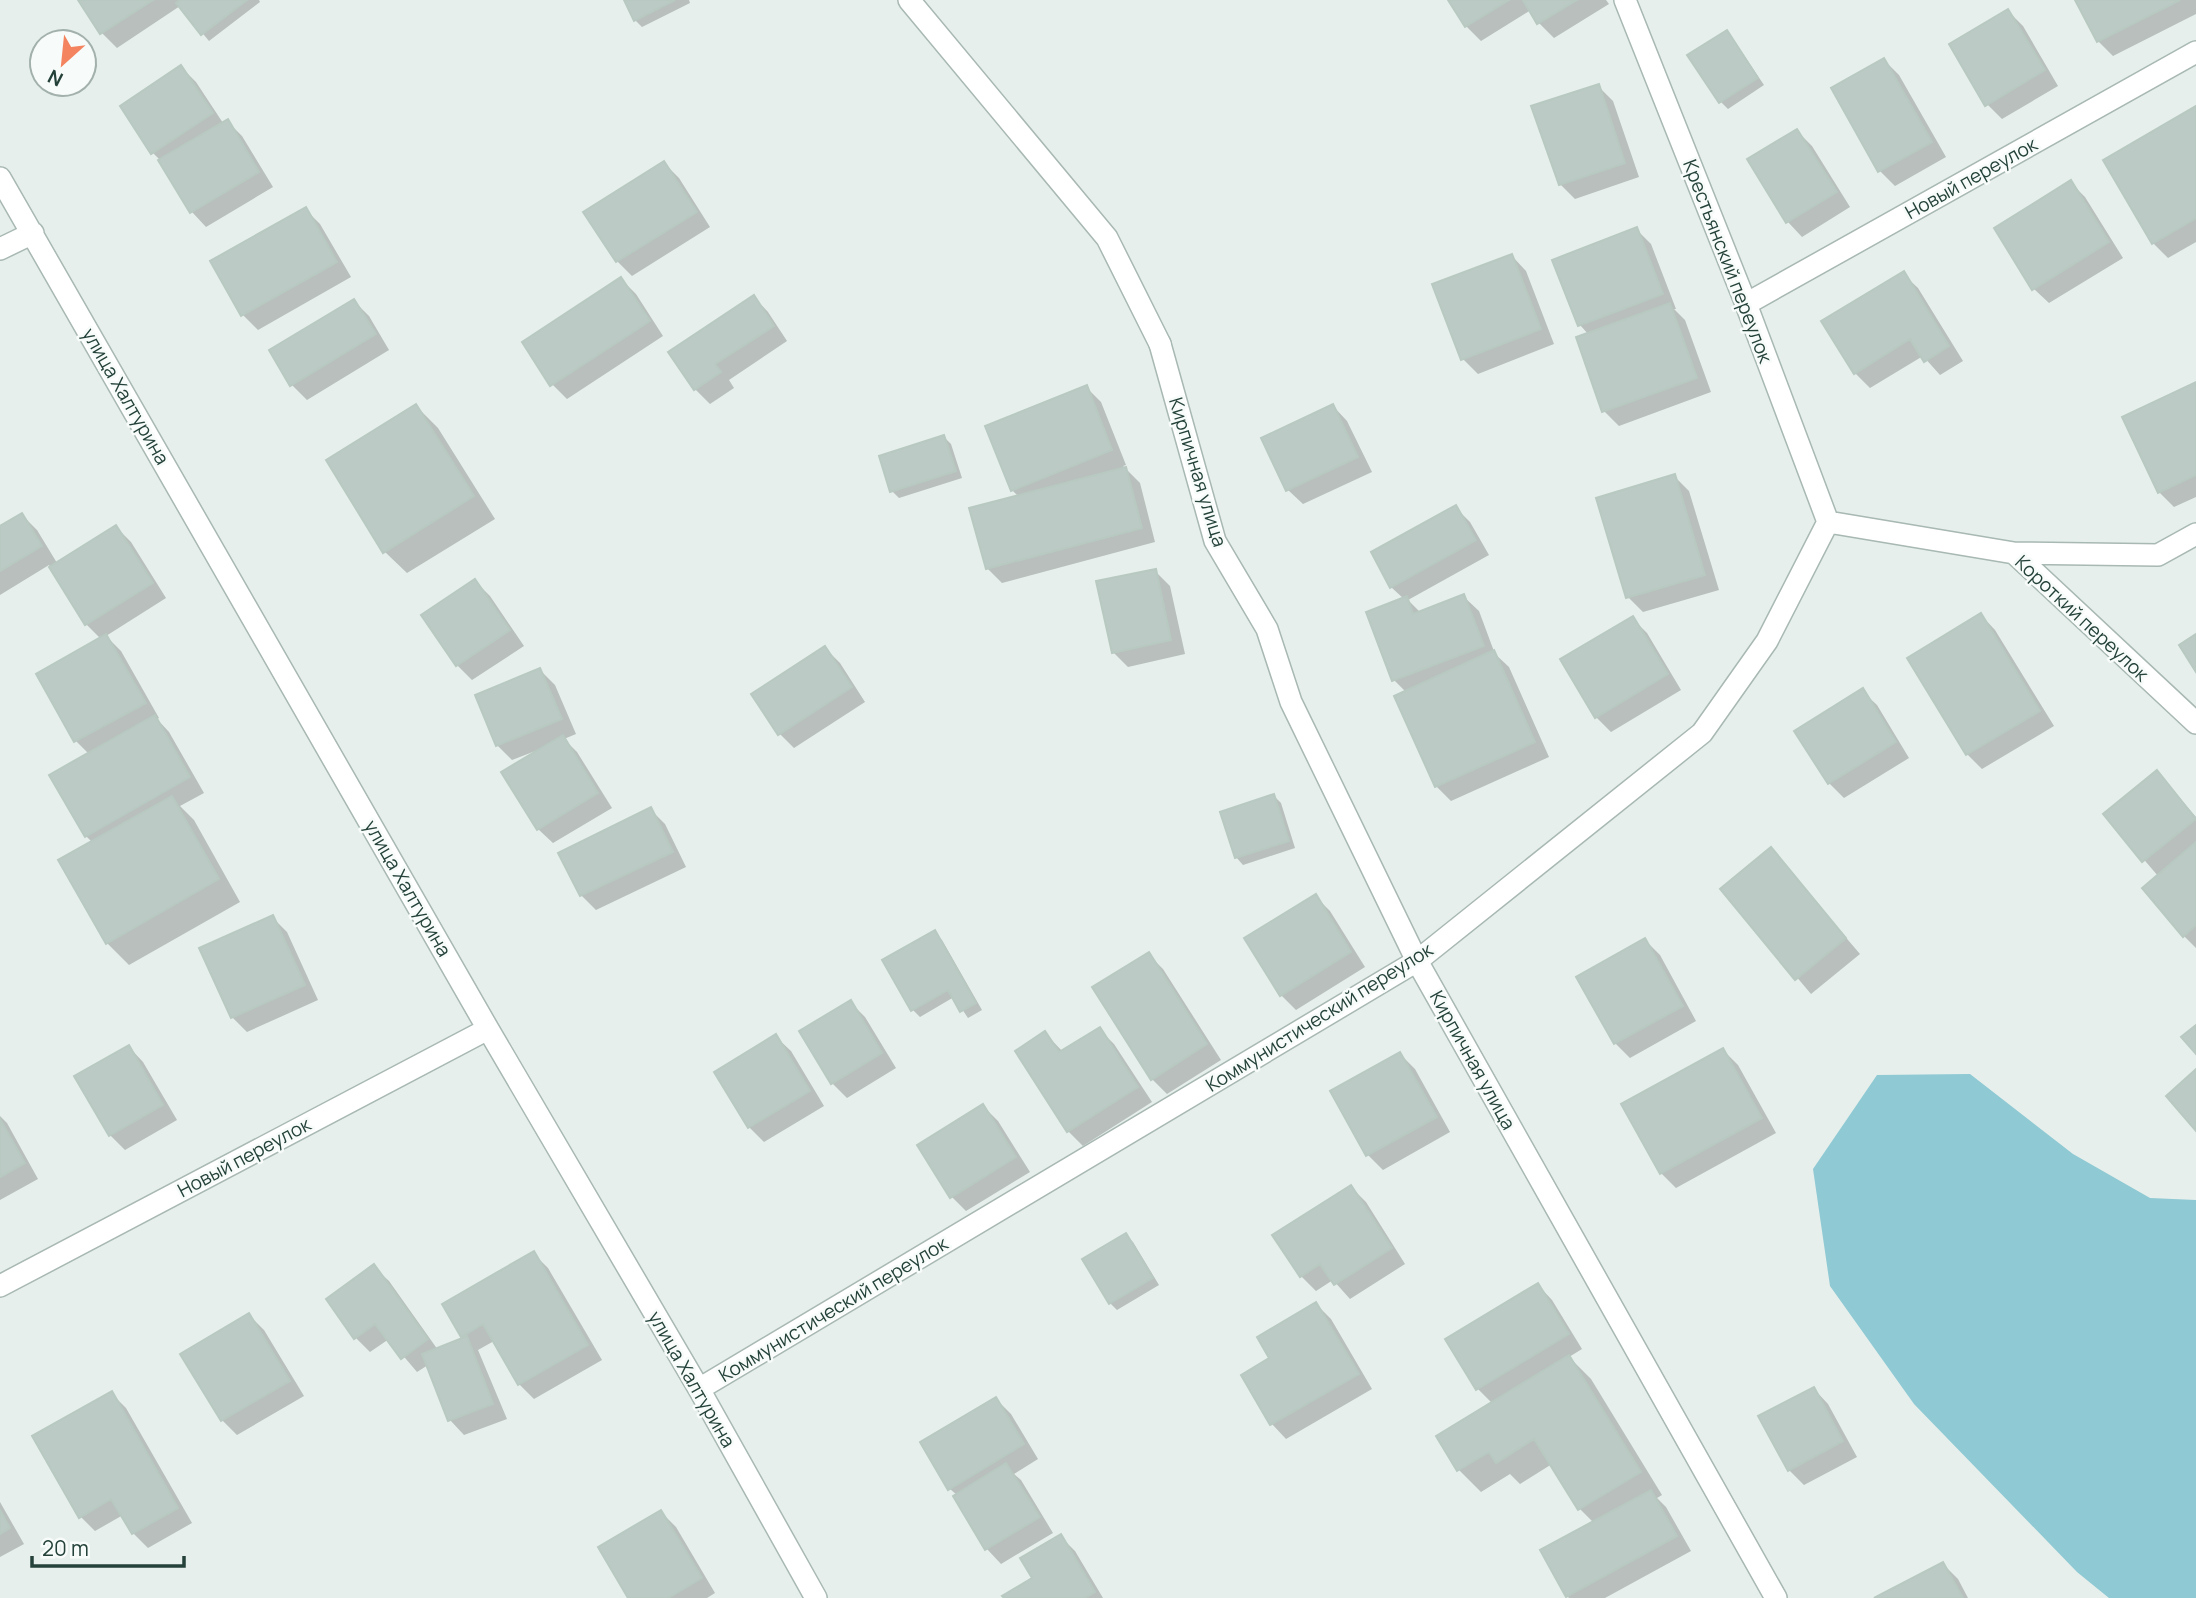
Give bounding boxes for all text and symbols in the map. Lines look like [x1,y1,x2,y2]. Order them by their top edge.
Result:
north arrow [28,28,98,98]
text: N [43,63,67,93]
street label: Новый переулок [1900,131,2042,225]
street label: Крестьянский переулок [1677,155,1779,367]
street label: улица Халтурина [76,323,176,469]
street label: Кирпичная улица [1163,394,1233,550]
street label: Короткий переулок [2010,549,2155,687]
street label: улица Халтурина [358,815,458,961]
street label: Коммунистический переулок [1201,936,1438,1098]
street label: Кирпичная улица [1424,986,1522,1134]
street label: Новый переулок [173,1111,316,1203]
street label: Коммунистический переулок [714,1230,953,1388]
street label: улица Халтурина [642,1306,742,1452]
scale bar [32,1524,184,1568]
text: 20 m [42,1534,89,1562]

